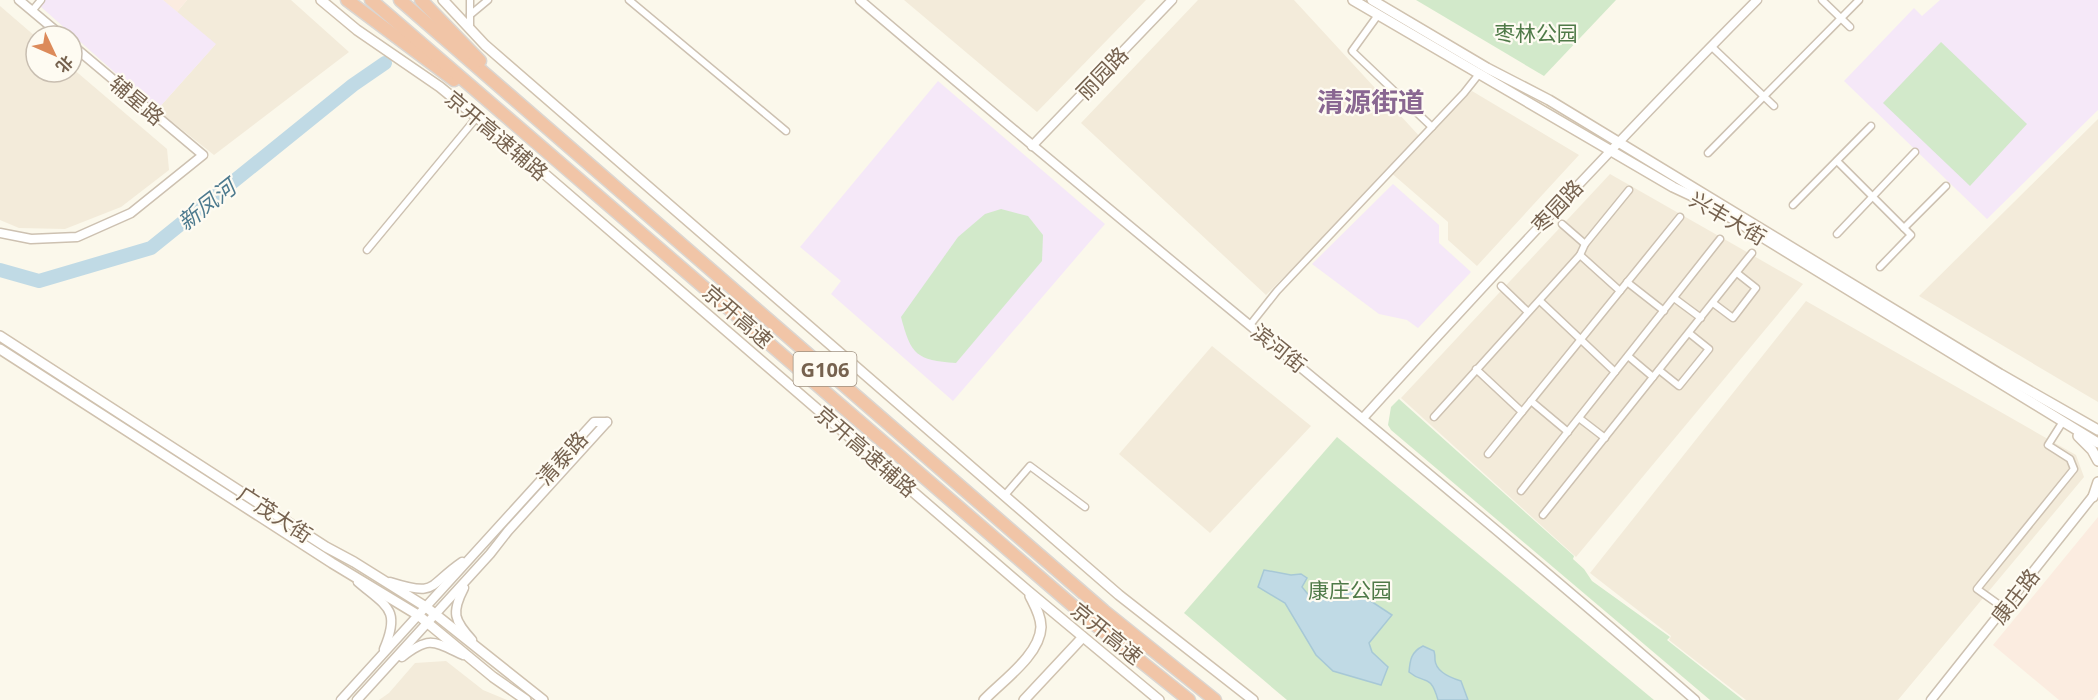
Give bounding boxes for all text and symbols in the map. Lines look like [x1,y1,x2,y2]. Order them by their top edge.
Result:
park label: 枣林公园 [1494,19,1578,47]
north arrow [24,24,84,84]
street label: 丽园路 [1070,41,1134,105]
text: 北 [51,51,78,78]
street label: 辅星路 [104,69,170,131]
district label: 清源街道 [1317,83,1425,120]
street label: 京开高速辅路 [440,84,554,186]
water label: 新凤河 [171,169,244,236]
street label: 枣园路 [1525,173,1589,239]
street label: 兴丰大街 [1685,185,1771,251]
street label: 京开高速 [697,278,779,354]
street label: 滨河街 [1246,317,1312,379]
road number: G106 [794,352,856,386]
street label: 京开高速辅路 [809,399,923,503]
street label: 清泰路 [531,425,593,491]
street label: 广茂大街 [232,479,318,549]
street label: 康庄路 [1985,563,2045,629]
park label: 康庄公园 [1308,576,1392,604]
street label: 京开高速 [1066,596,1148,670]

